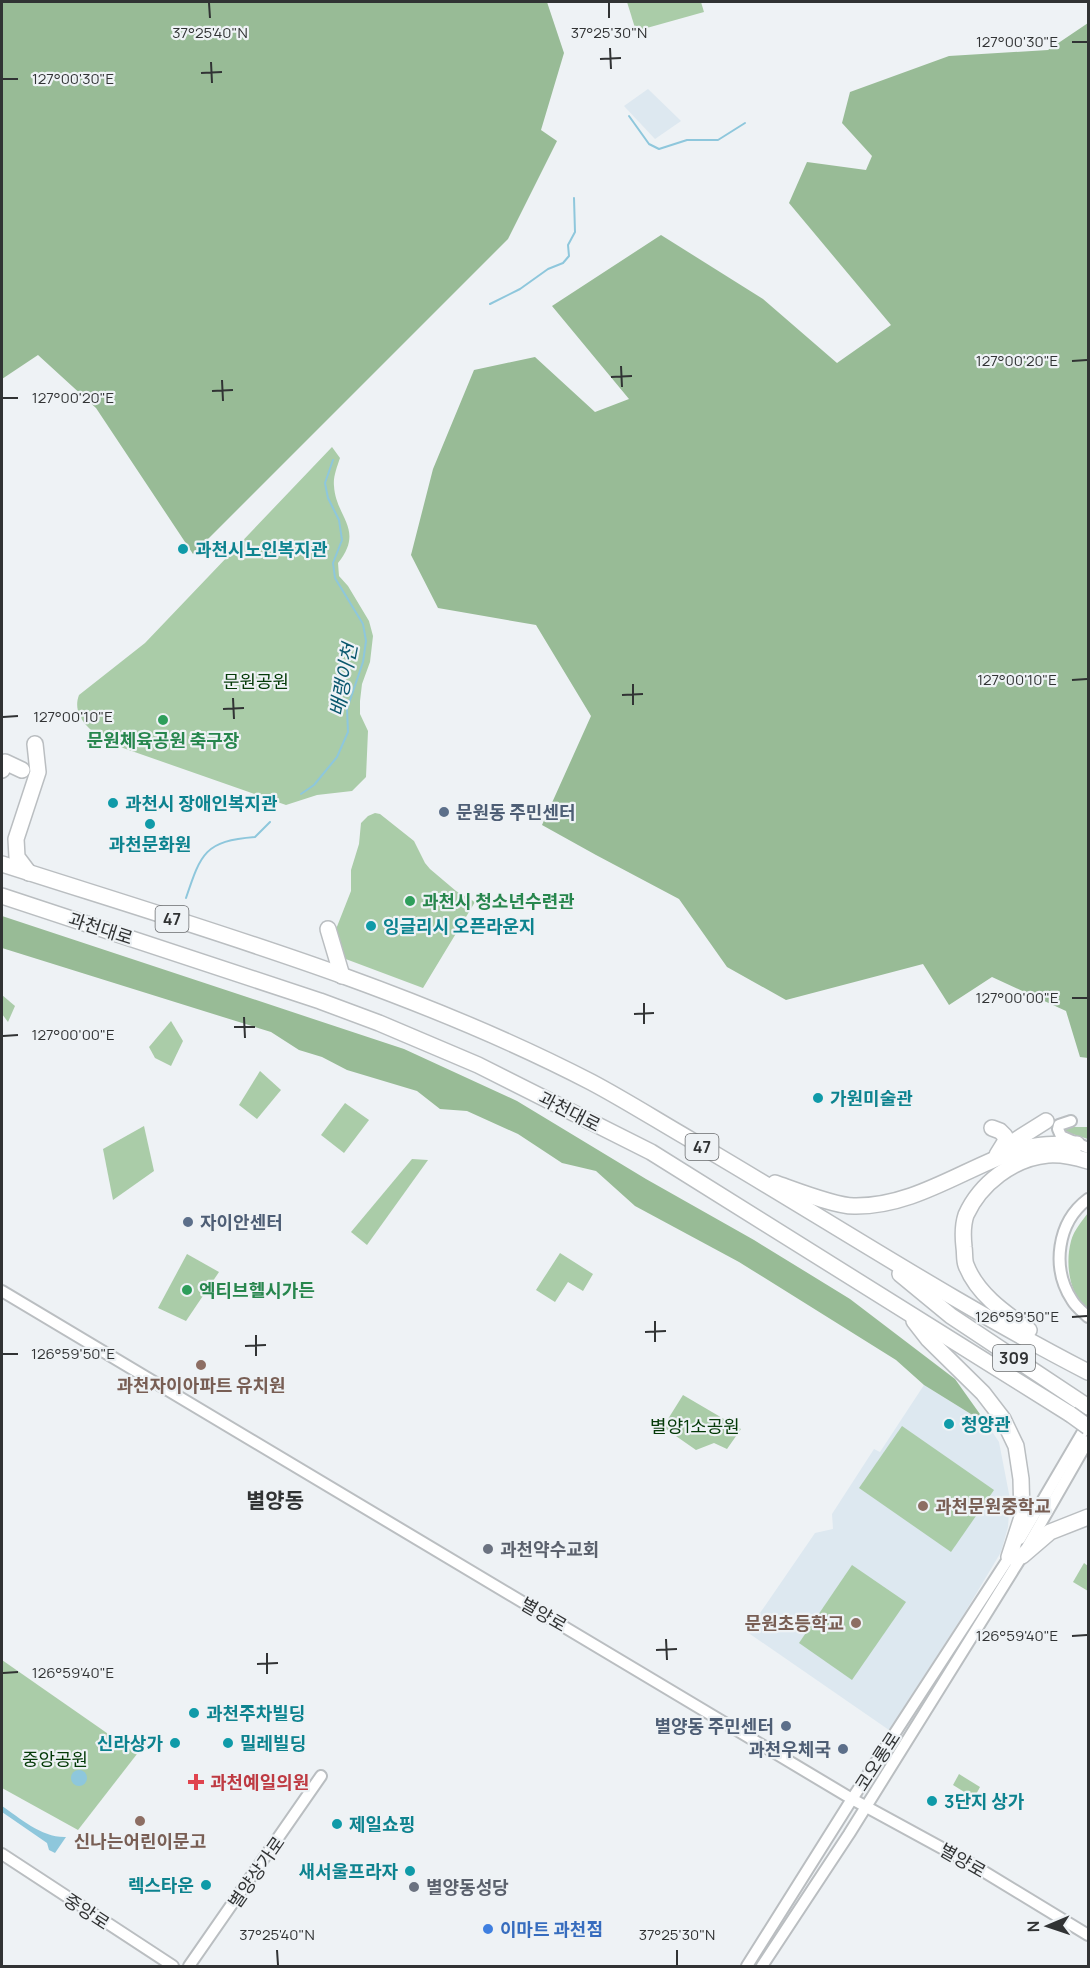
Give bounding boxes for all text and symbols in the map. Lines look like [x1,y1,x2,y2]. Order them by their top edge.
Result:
text: 37°25'40"N [172,22,248,43]
text: 37°25'30"N [571,22,647,43]
text: 127°00'30"E [976,31,1058,52]
text: 127°00'30"E [32,68,114,89]
text: 127°00'20"E [976,350,1058,371]
text: 127°00'20"E [32,387,114,408]
place label: 과천시노인복지관 [195,537,328,561]
marker: 과천시노인복지관 [176,542,190,556]
water label: 배랭이천 [323,639,364,719]
park label: 문원공원 [223,669,289,693]
text: 127°00'10"E [977,669,1057,690]
text: 127°00'10"E [33,706,113,727]
marker: 문원체육공원 축구장 [156,713,170,727]
place label: 문원체육공원 축구장 [87,728,240,752]
place label: 과천시 장애인복지관 [125,791,278,815]
marker: 과천시 장애인복지관 [106,796,120,810]
place label: 문원동 주민센터 [456,800,576,824]
marker: 문원동 주민센터 [437,805,451,819]
marker: 과천문화원 [143,817,157,831]
place label: 과천문화원 [109,832,191,856]
place label: 과천시 청소년수련관 [422,889,575,913]
marker: 과천시 청소년수련관 [403,894,417,908]
street label: 과천대로 [66,906,136,950]
road number: 47 [156,906,188,932]
place label: 잉글리시 오픈라운지 [383,914,536,938]
marker: 잉글리시 오픈라운지 [364,919,378,933]
text: 127°00'00"E [976,987,1058,1008]
text: 127°00'00"E [32,1024,114,1045]
street label: 과천대로 [535,1085,605,1137]
place label: 가원미술관 [830,1086,913,1110]
marker: 가원미술관 [811,1091,825,1105]
road number: 47 [686,1134,718,1160]
place label: 자이안센터 [200,1210,283,1234]
marker: 자이안센터 [181,1215,195,1229]
place label: 엑티브헬시가든 [199,1278,315,1302]
marker: 엑티브헬시가든 [180,1283,194,1297]
text: 126°59'50"E [975,1306,1059,1327]
text: 126°59'50"E [31,1343,115,1364]
road number: 309 [993,1345,1035,1371]
marker: 과천자이아파트 유치원 [194,1358,208,1372]
place label: 과천자이아파트 유치원 [116,1373,286,1397]
place label: 청양관 [961,1412,1011,1436]
park label: 별양1소공원 [650,1414,740,1438]
marker: 청양관 [942,1417,956,1431]
district label: 별양동 [246,1486,304,1514]
place label: 과천문원중학교 [935,1494,1051,1518]
marker: 과천문원중학교 [916,1499,930,1513]
place label: 과천약수교회 [500,1537,599,1561]
marker: 과천약수교회 [481,1542,495,1556]
street label: 별양로 [516,1591,572,1637]
place label: 문원초등학교 [745,1611,844,1635]
marker: 문원초등학교 [849,1616,863,1630]
text: 126°59'40"E [976,1625,1058,1646]
text: 126°59'40"E [32,1662,114,1683]
place label: 과천주차빌딩 [206,1701,305,1725]
marker: 과천주차빌딩 [187,1706,201,1720]
place label: 별양동 주민센터 [654,1714,774,1738]
marker: 별양동 주민센터 [779,1719,793,1733]
street label: 코오롱로 [849,1727,905,1795]
place label: 신라상가 [97,1731,163,1755]
place label: 밀레빌딩 [240,1731,306,1755]
marker: 신라상가 [168,1736,182,1750]
marker: 밀레빌딩 [221,1736,235,1750]
place label: 과천우체국 [748,1737,831,1761]
marker: 과천우체국 [836,1742,850,1756]
park label: 중앙공원 [22,1747,88,1771]
place label: 과천예일의원 [210,1770,309,1794]
marker: 과천예일의원 [187,1773,205,1791]
place label: 3단지 상가 [944,1789,1025,1813]
marker: 3단지 상가 [925,1794,939,1808]
place label: 제일쇼핑 [349,1812,415,1836]
marker: 신나는어린이문고 [133,1814,147,1828]
marker: 제일쇼핑 [330,1817,344,1831]
place label: 신나는어린이문고 [74,1829,206,1853]
street label: 별양상가로 [222,1831,290,1913]
street label: 별양로 [935,1837,991,1883]
place label: 새서울프라자 [299,1859,398,1883]
marker: 새서울프라자 [403,1864,417,1878]
place label: 렉스타운 [128,1873,194,1897]
place label: 별양동성당 [426,1875,509,1899]
marker: 렉스타운 [199,1878,213,1892]
marker: 별양동성당 [407,1880,421,1894]
street label: 중앙로 [60,1887,114,1935]
north arrow [1018,1896,1078,1956]
place label: 이마트 과천점 [500,1917,603,1941]
text: N [1022,1920,1044,1933]
marker: 이마트 과천점 [481,1922,495,1936]
text: 37°25'40"N [239,1924,315,1945]
text: 37°25'30"N [639,1924,715,1945]

